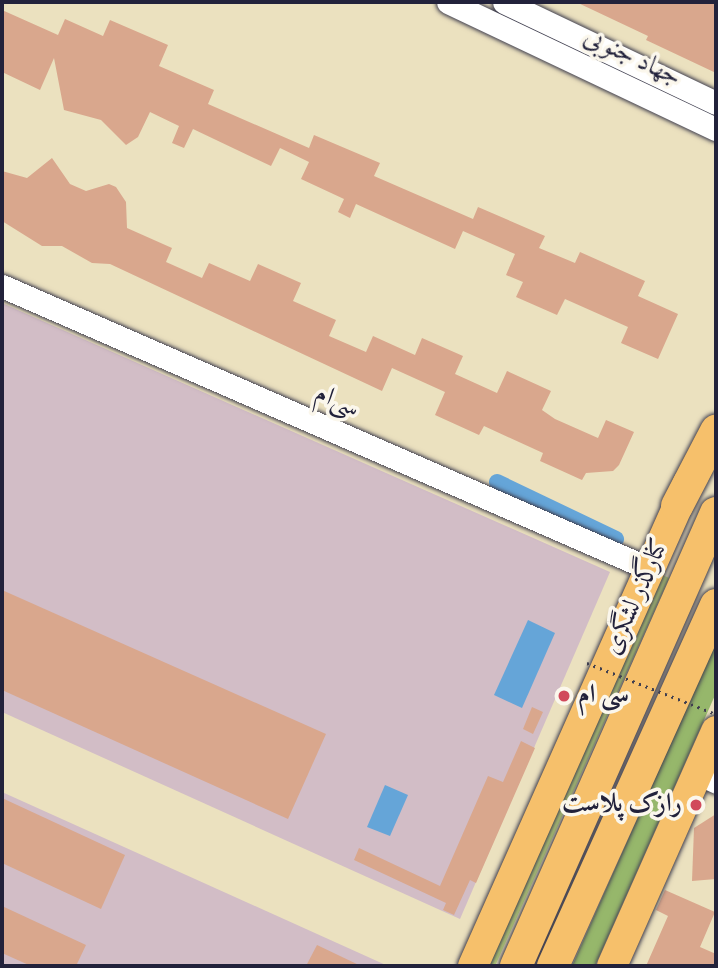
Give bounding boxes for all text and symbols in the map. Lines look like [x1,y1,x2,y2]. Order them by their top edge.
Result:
street label: جهاد جنوبی [578,22,686,94]
street label: سی‌ام [310,379,364,425]
street label: کنارگذر لشگری [598,534,676,660]
place label: سی ام [578,680,629,712]
marker: سی ام [556,688,572,704]
place label: رازک پلاست [562,789,682,821]
marker: رازک پلاست [688,797,704,813]

